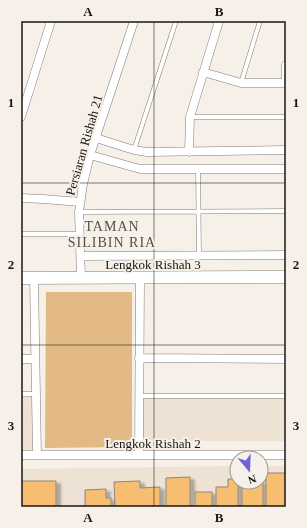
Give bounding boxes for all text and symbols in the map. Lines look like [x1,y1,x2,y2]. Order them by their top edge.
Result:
text: A [83,4,93,19]
text: B [215,4,224,19]
street label: Persiaran Rishah 21 [62,93,106,197]
text: 1 [8,95,14,110]
text: 1 [293,95,299,110]
district label: TAMAN SILIBIN RIA [68,219,156,250]
text: 2 [8,257,14,272]
street label: Lengkok Rishah 3 [105,257,201,272]
text: 2 [293,257,299,272]
text: 3 [8,418,15,433]
text: 3 [293,418,300,433]
street label: Lengkok Rishah 2 [105,436,201,451]
north arrow [229,450,269,490]
text: N [246,472,258,486]
text: A [83,510,93,525]
text: B [215,510,224,525]

